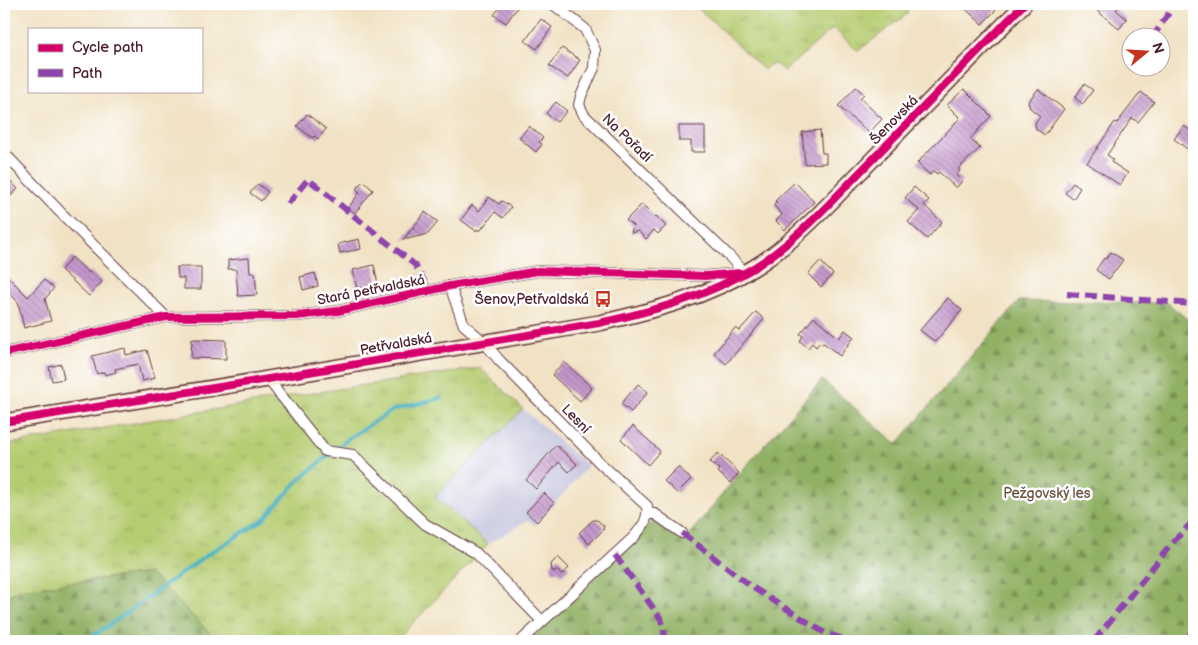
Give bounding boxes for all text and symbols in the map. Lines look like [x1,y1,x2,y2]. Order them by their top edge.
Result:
legend [28,28,202,92]
north arrow [1120,28,1170,78]
text: Cycle path [72,38,143,57]
text: N [1148,41,1168,56]
text: Path [72,64,102,83]
street label: Šenovská [866,91,922,148]
street label: Na Pořadí [599,110,656,166]
street label: Stará petřvaldská [316,271,426,309]
bus stop icon: Šenov,Petřvaldská [593,289,613,309]
place label: Šenov,Petřvaldská [475,290,589,308]
street label: Petřvaldská [359,329,433,359]
street label: Lesní [558,401,594,438]
park label: Pežgovský les [1003,485,1091,502]

